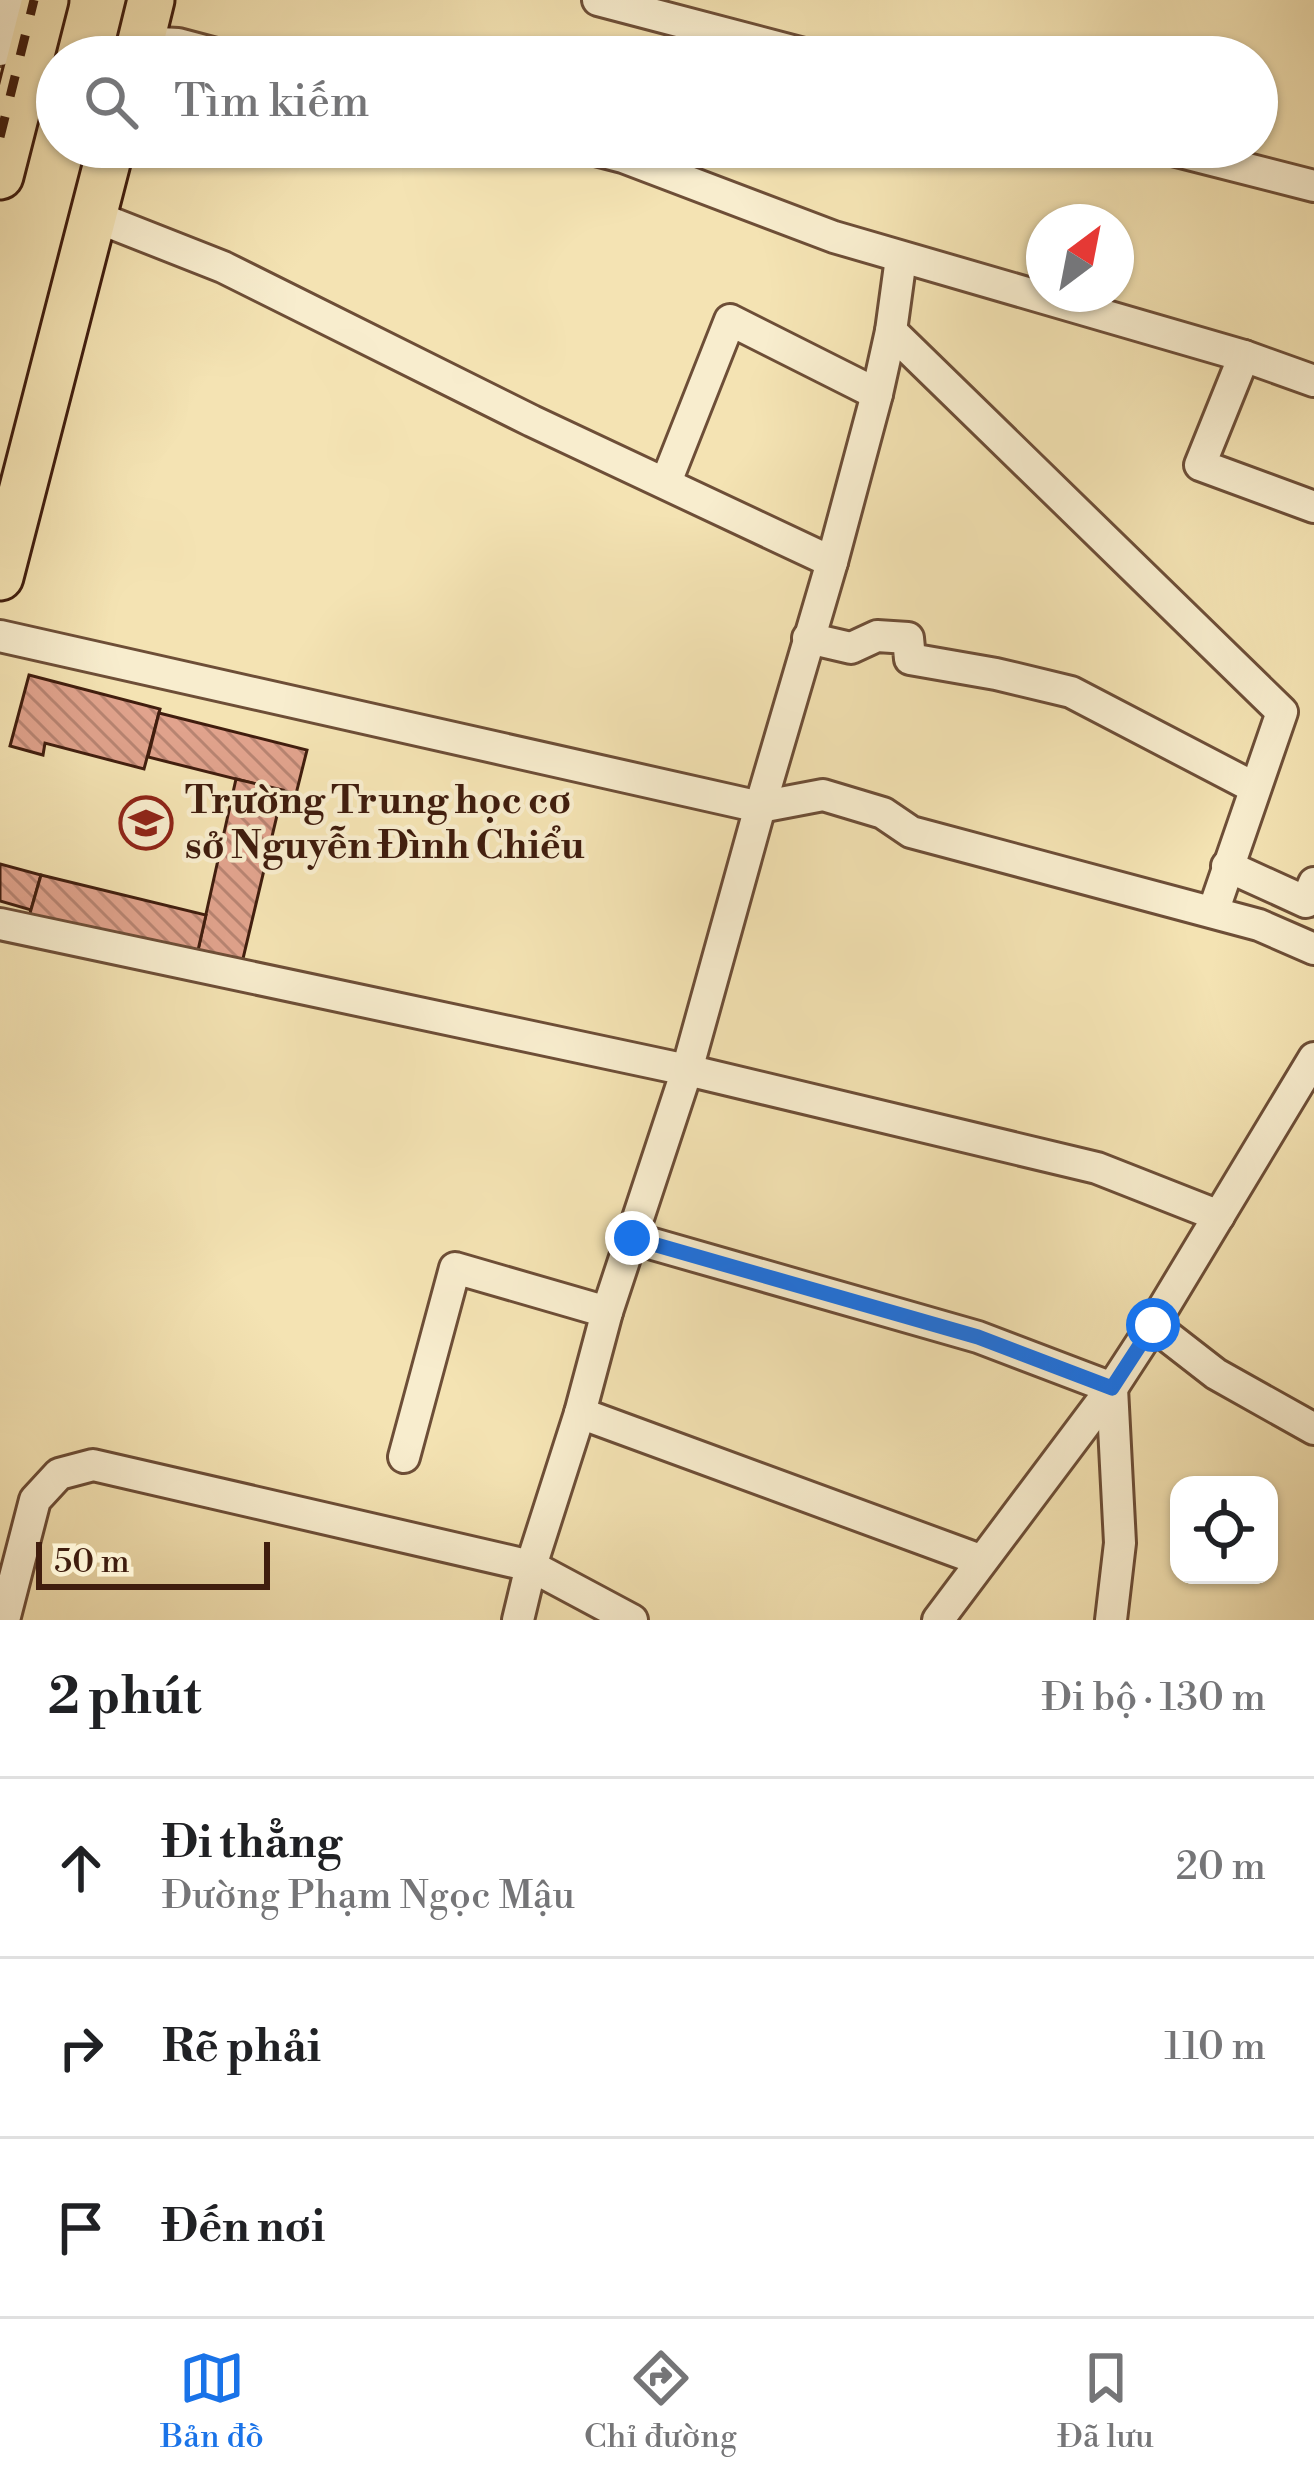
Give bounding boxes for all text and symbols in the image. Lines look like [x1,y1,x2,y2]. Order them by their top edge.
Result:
search box [36,36,1278,168]
icon: search [78,69,144,135]
text: Tìm kiếm [174,74,369,131]
north arrow [1026,204,1134,312]
place label: Trường Trung học cơ sở Nguyễn Đình Chiểu [185,777,585,871]
school or university icon: Trường Trung học cơ sở Nguyễn Đình Chiểu [118,795,174,851]
route end [605,1211,659,1265]
route start [1126,1298,1180,1352]
map controls [1170,1476,1278,1584]
button: locate [1170,1476,1278,1584]
scale bar [36,1536,270,1589]
text: 50 m [54,1542,130,1583]
text: 2 phút [48,1666,201,1730]
text: Đi bộ · 130 m [1042,1674,1266,1723]
text: Đi thẳng [162,1815,342,1872]
icon: ahead [48,1835,114,1901]
text: 20 m [1176,1843,1266,1892]
text: Đường Phạm Ngọc Mậu [162,1872,575,1921]
icon: right [48,2015,114,2081]
text: Rẽ phải [162,2019,321,2076]
text: 110 m [1164,2023,1266,2072]
icon: arrive [48,2195,114,2261]
text: Đến nơi [162,2199,325,2256]
tab: Bản đồ [160,2345,264,2458]
tab: Chỉ đường [584,2345,737,2458]
tab: Đã lưu [1057,2345,1154,2458]

